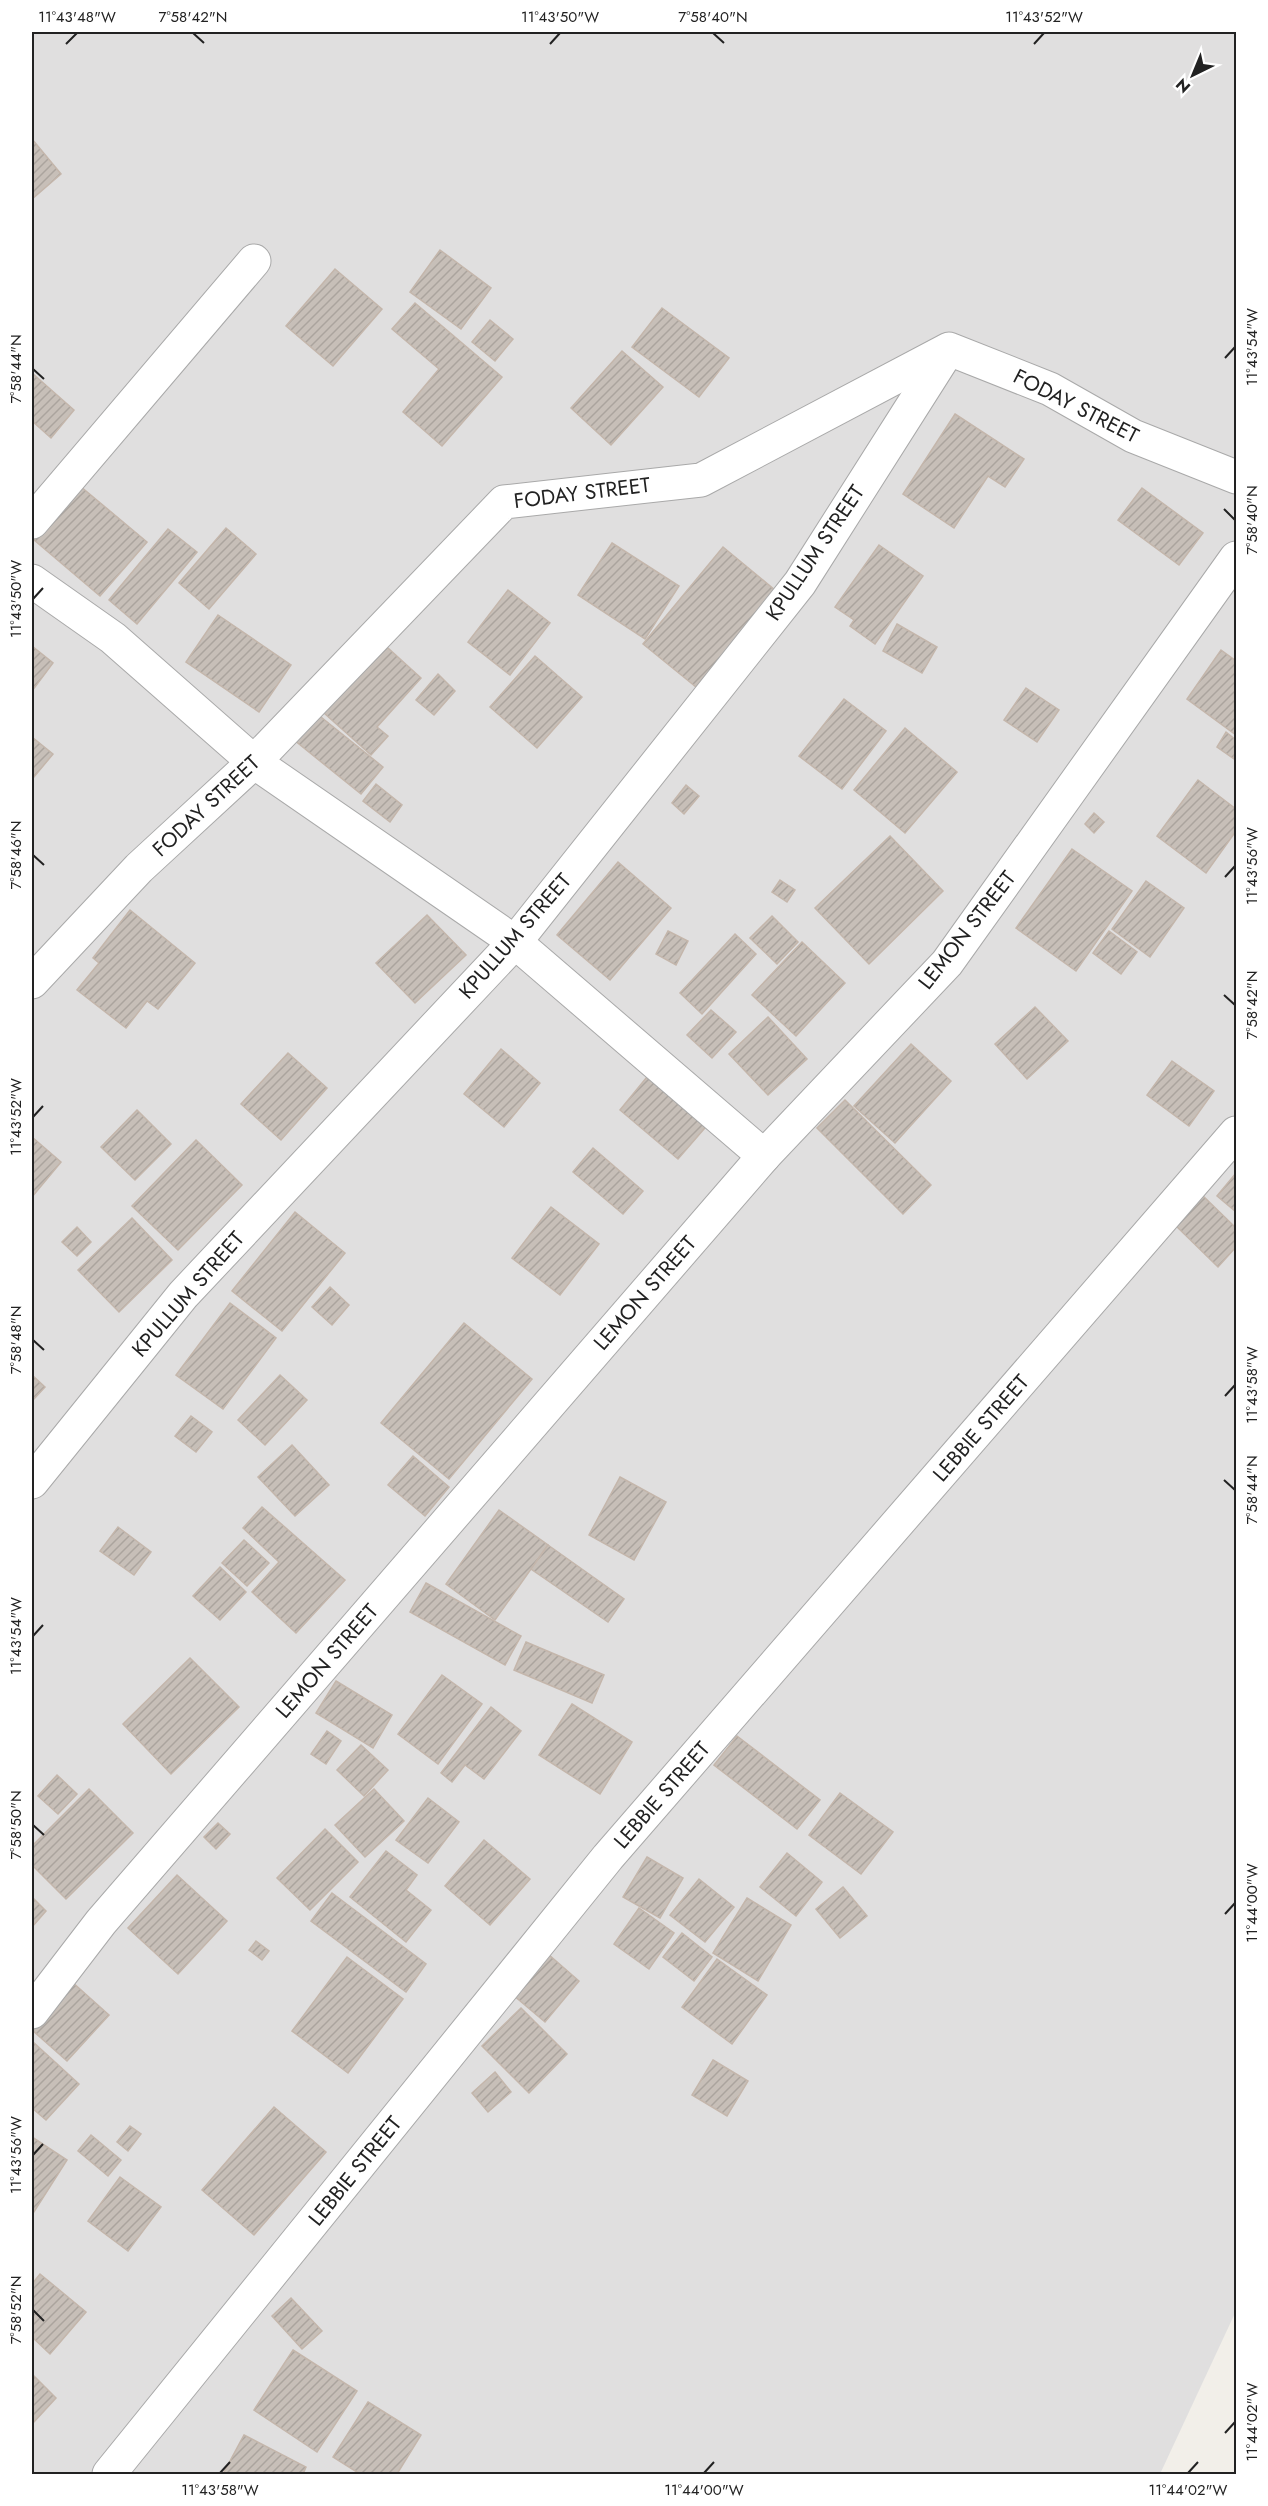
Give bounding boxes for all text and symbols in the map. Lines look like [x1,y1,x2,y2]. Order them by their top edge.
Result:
text: 11°43'48"W [38,6,116,28]
text: 7°58'42"N [159,6,227,28]
text: 11°43'50"W [521,6,599,28]
text: 7°58'40"N [678,6,748,28]
text: 11°43'52"W [1005,6,1083,28]
north arrow [1163,45,1223,105]
text: N [1171,73,1196,98]
text: 11°43'54"W [1241,308,1263,386]
text: 7°58'44"N [5,334,27,404]
street label: FODAY STREET [1008,362,1144,451]
street label: FODAY STREET [512,470,652,516]
street label: KPULLUM STREET [758,479,872,627]
text: 7°58'40"N [1241,485,1263,555]
text: 11°43'50"W [5,560,27,638]
street label: FODAY STREET [146,748,267,864]
text: 7°58'46"N [5,821,27,889]
text: 11°43'56"W [1241,827,1263,905]
street label: LEMON STREET [911,864,1023,996]
street label: KPULLUM STREET [452,866,578,1005]
text: 7°58'42"N [1241,971,1263,1039]
text: 11°43'52"W [5,1078,27,1156]
street label: KPULLUM STREET [125,1224,251,1363]
street label: LEMON STREET [587,1229,703,1357]
text: 7°58'48"N [5,1306,27,1374]
text: 11°43'58"W [1241,1346,1263,1424]
street label: LEBBIE STREET [926,1368,1036,1488]
text: 7°58'44"N [1241,1455,1263,1525]
text: 11°43'54"W [5,1597,27,1675]
street label: LEMON STREET [269,1597,385,1725]
street label: LEBBIE STREET [607,1735,717,1855]
text: 7°58'50"N [5,1790,27,1860]
text: 11°44'00"W [1241,1863,1263,1943]
street label: LEBBIE STREET [301,2110,409,2232]
text: 11°43'56"W [5,2116,27,2194]
text: 7°58'52"N [5,2276,27,2344]
text: 11°44'02"W [1241,2382,1263,2461]
text: 11°43'58"W [181,2479,259,2501]
text: 11°44'00"W [664,2479,744,2501]
text: 11°44'02"W [1149,2479,1228,2501]

